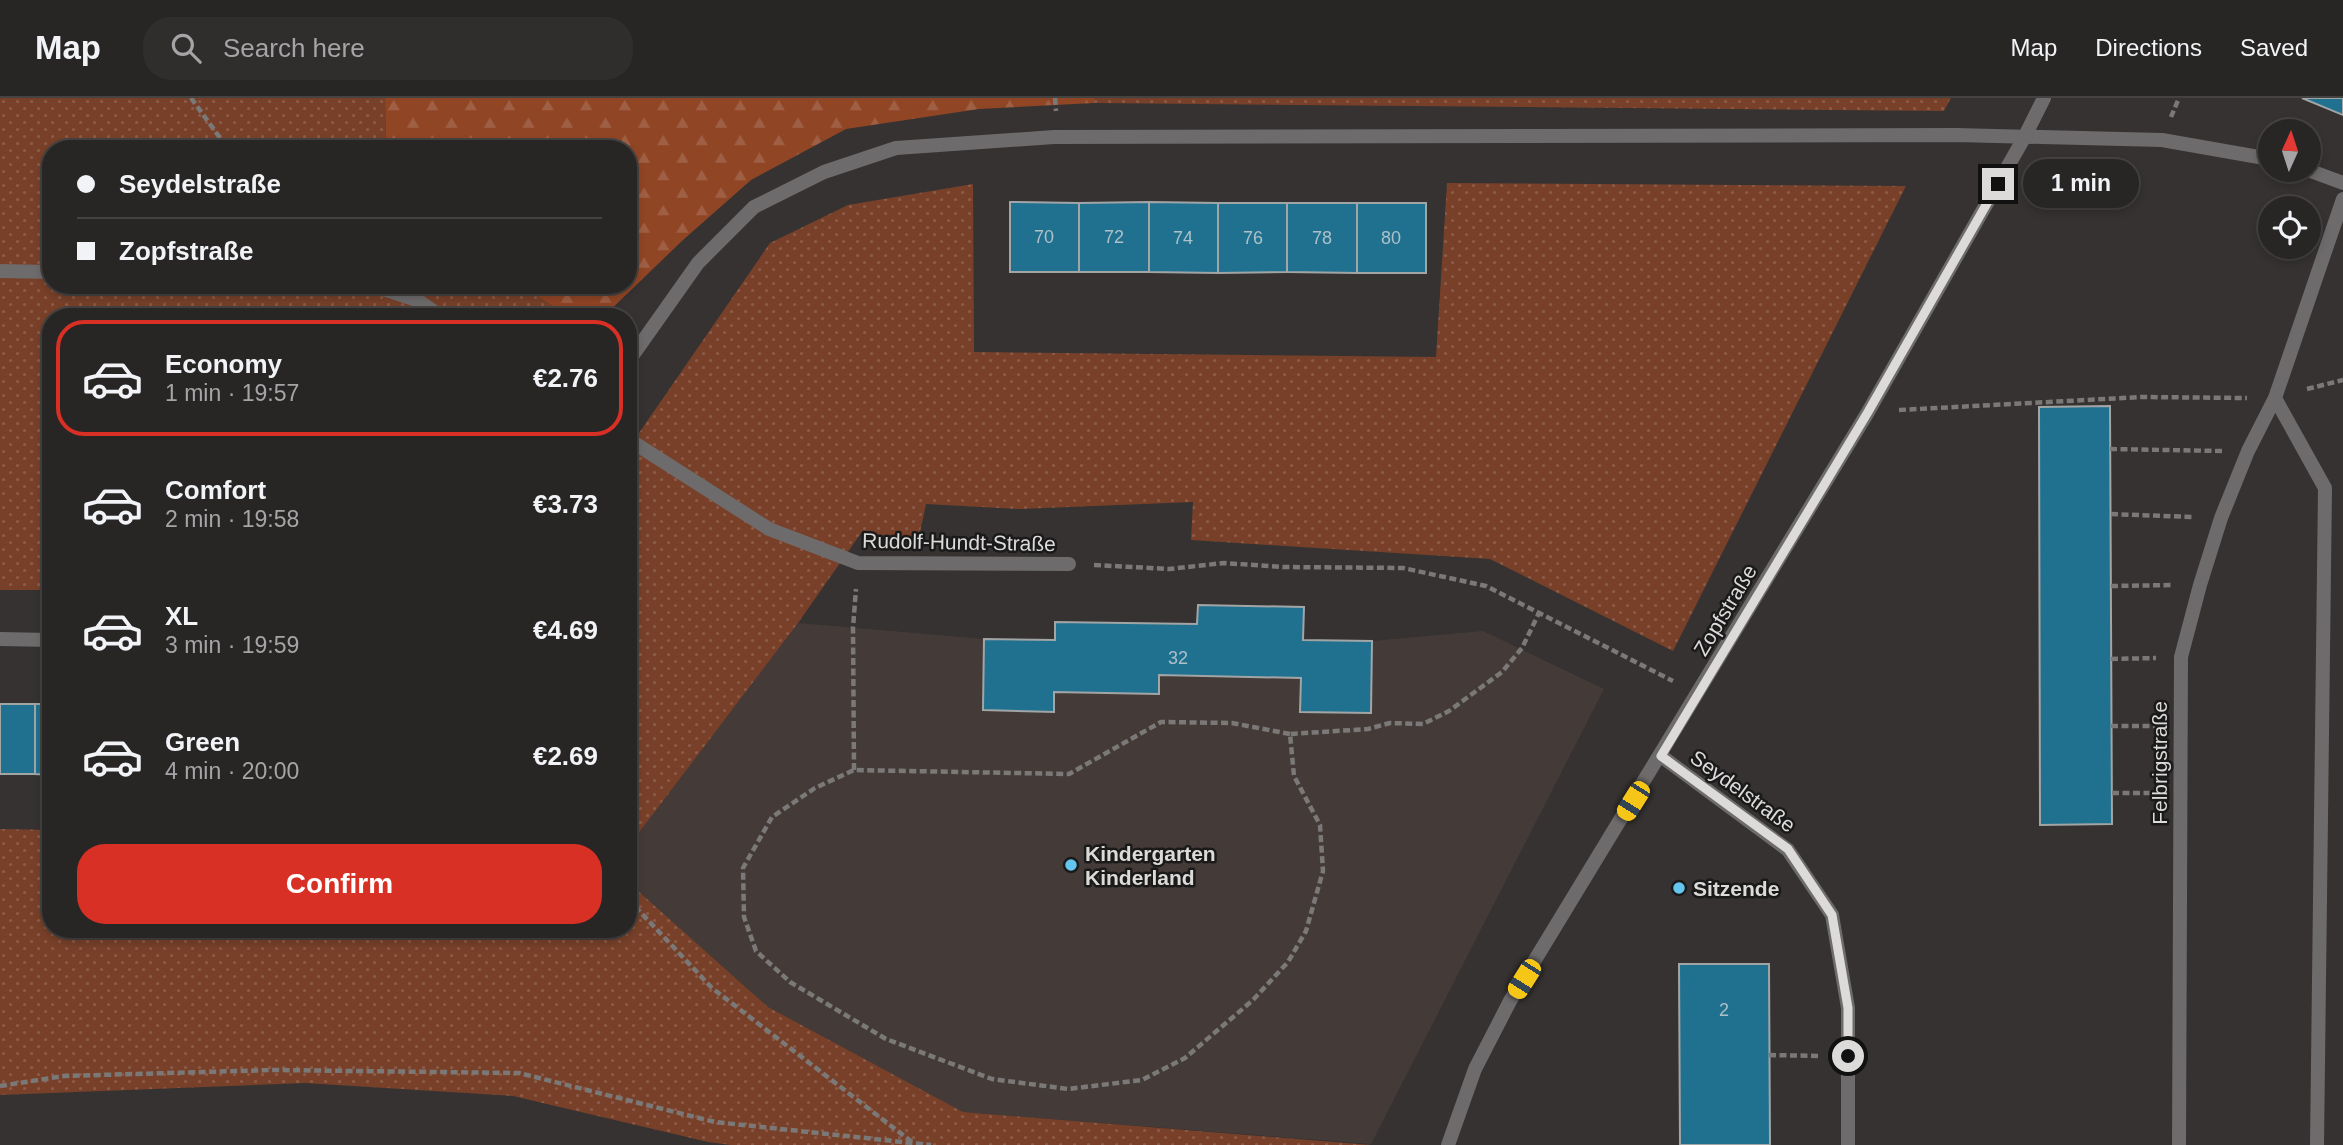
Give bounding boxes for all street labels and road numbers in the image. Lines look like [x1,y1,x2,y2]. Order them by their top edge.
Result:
street label: Rudolf-Hundt-Straße [862,529,1056,555]
street label: Zopfstraße [1689,561,1761,659]
street label: Felbrigstraße [2148,701,2171,825]
street label: Seydelstraße [1686,745,1800,837]

